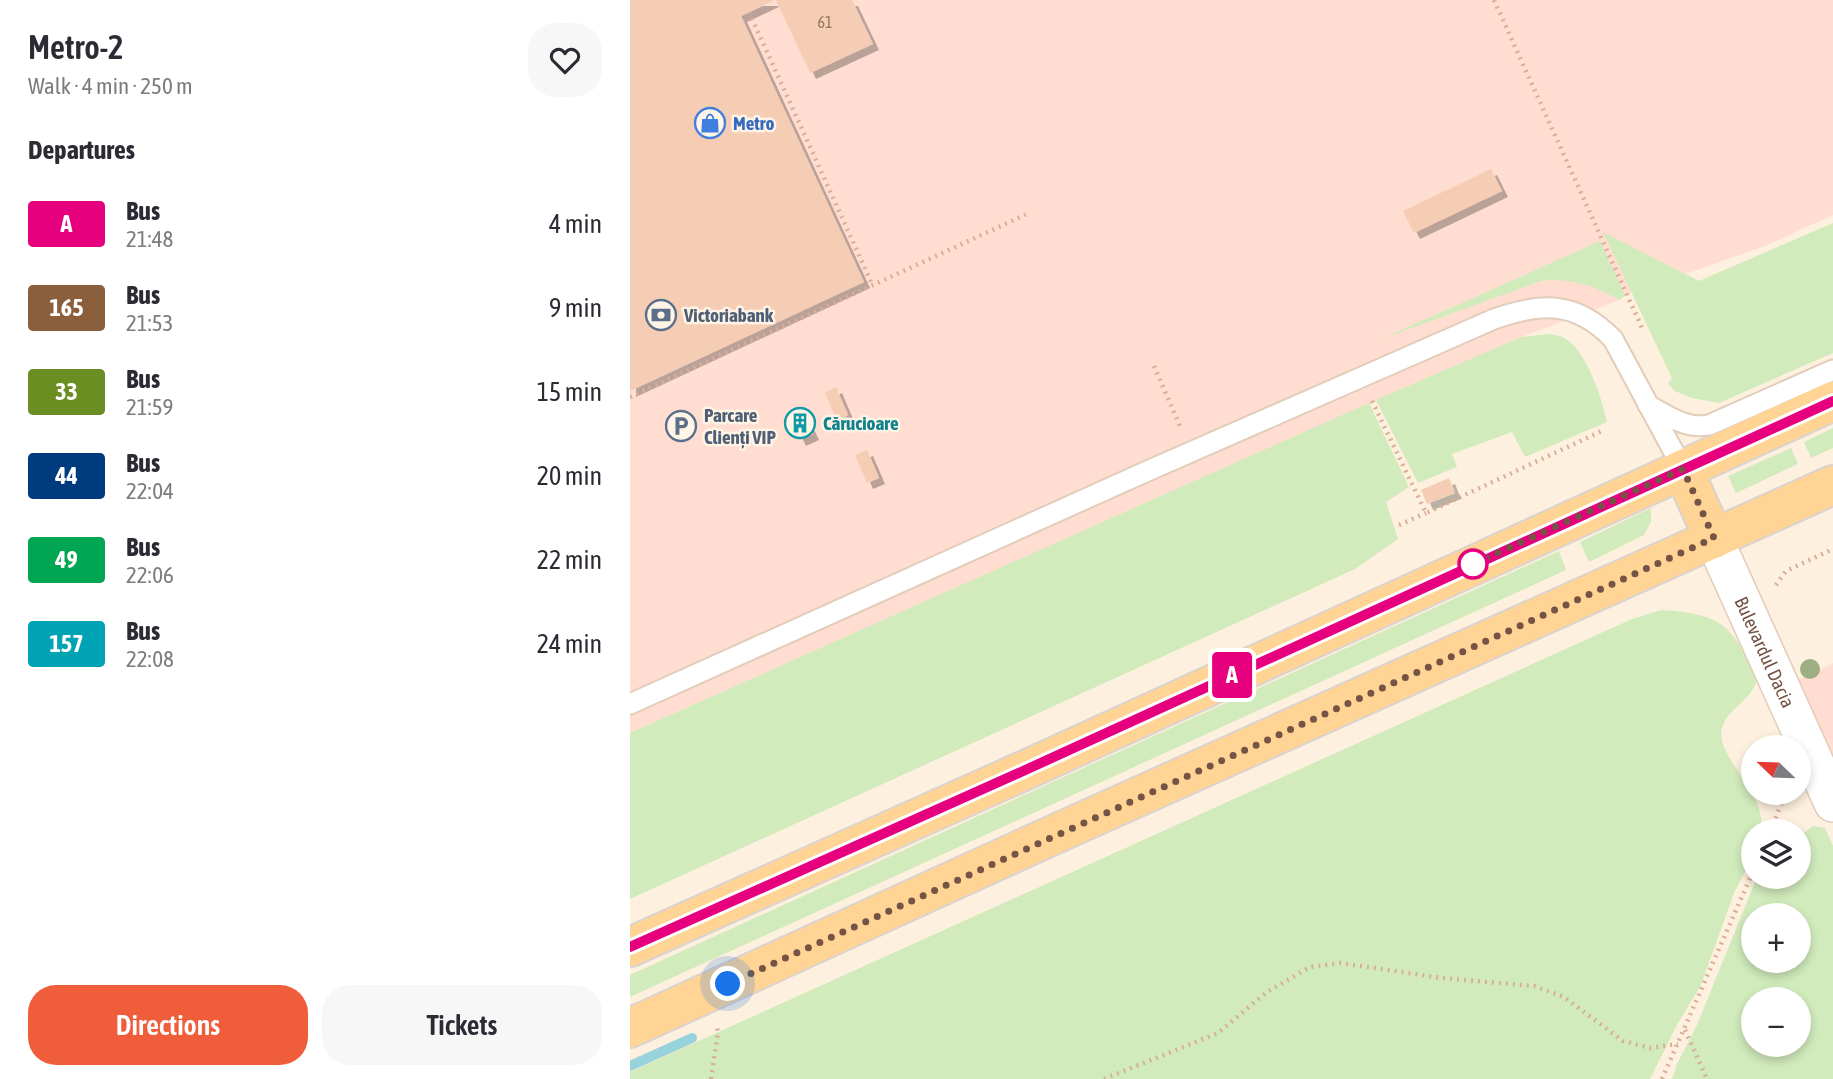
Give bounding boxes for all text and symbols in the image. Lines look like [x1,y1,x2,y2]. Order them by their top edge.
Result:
house number: 61 [817,13,833,31]
button: heart [528,23,602,97]
text: Metro-2 [28,28,124,66]
text: Walk · 4 min · 250 m [28,73,192,99]
shop icon: Metro [693,106,727,140]
place label: Metro [733,112,774,134]
text: Departures [28,135,135,165]
text: Bus [126,196,160,226]
text: 4 min [549,209,602,239]
text: A [61,210,72,237]
text: 21:48 [126,226,173,252]
text: Bus [126,280,160,310]
text: 9 min [549,293,602,323]
text: 165 [50,294,83,321]
bank icon: Victoriabank [644,298,678,332]
place label: Victoriabank [683,304,774,326]
text: 21:53 [126,310,173,336]
text: Bus [126,364,160,394]
text: 15 min [537,377,602,407]
text: 33 [55,378,78,405]
text: 21:59 [126,394,173,420]
place label: Parcare Clienți VIP [704,404,776,449]
building icon: Cărucioare [783,406,817,440]
parking icon: Parcare Clienți VIP [664,409,698,443]
place label: Cărucioare [823,412,899,434]
text: Bus [126,448,160,478]
text: 20 min [537,461,602,491]
text: 44 [55,462,78,489]
text: 22:04 [126,478,174,504]
text: Bus [126,532,160,562]
text: 22 min [537,545,602,575]
text: 49 [55,546,78,573]
unlabelled marker [1458,549,1488,579]
text: 22:06 [126,562,174,588]
street label: Bulevardul Dacia [1730,593,1799,711]
text: Bus [126,616,160,646]
text: 24 min [537,629,602,659]
text: 157 [50,630,83,657]
text: 22:08 [126,646,174,672]
line badge: A [1209,652,1255,698]
text: A [1226,661,1238,688]
north arrow [1741,735,1811,805]
map controls [1741,735,1811,1057]
button: layers [1741,819,1811,889]
button: + [1741,903,1811,973]
your location [710,966,745,1001]
button: Directions [28,985,308,1065]
button: Tickets [322,985,602,1065]
button: − [1741,987,1811,1057]

